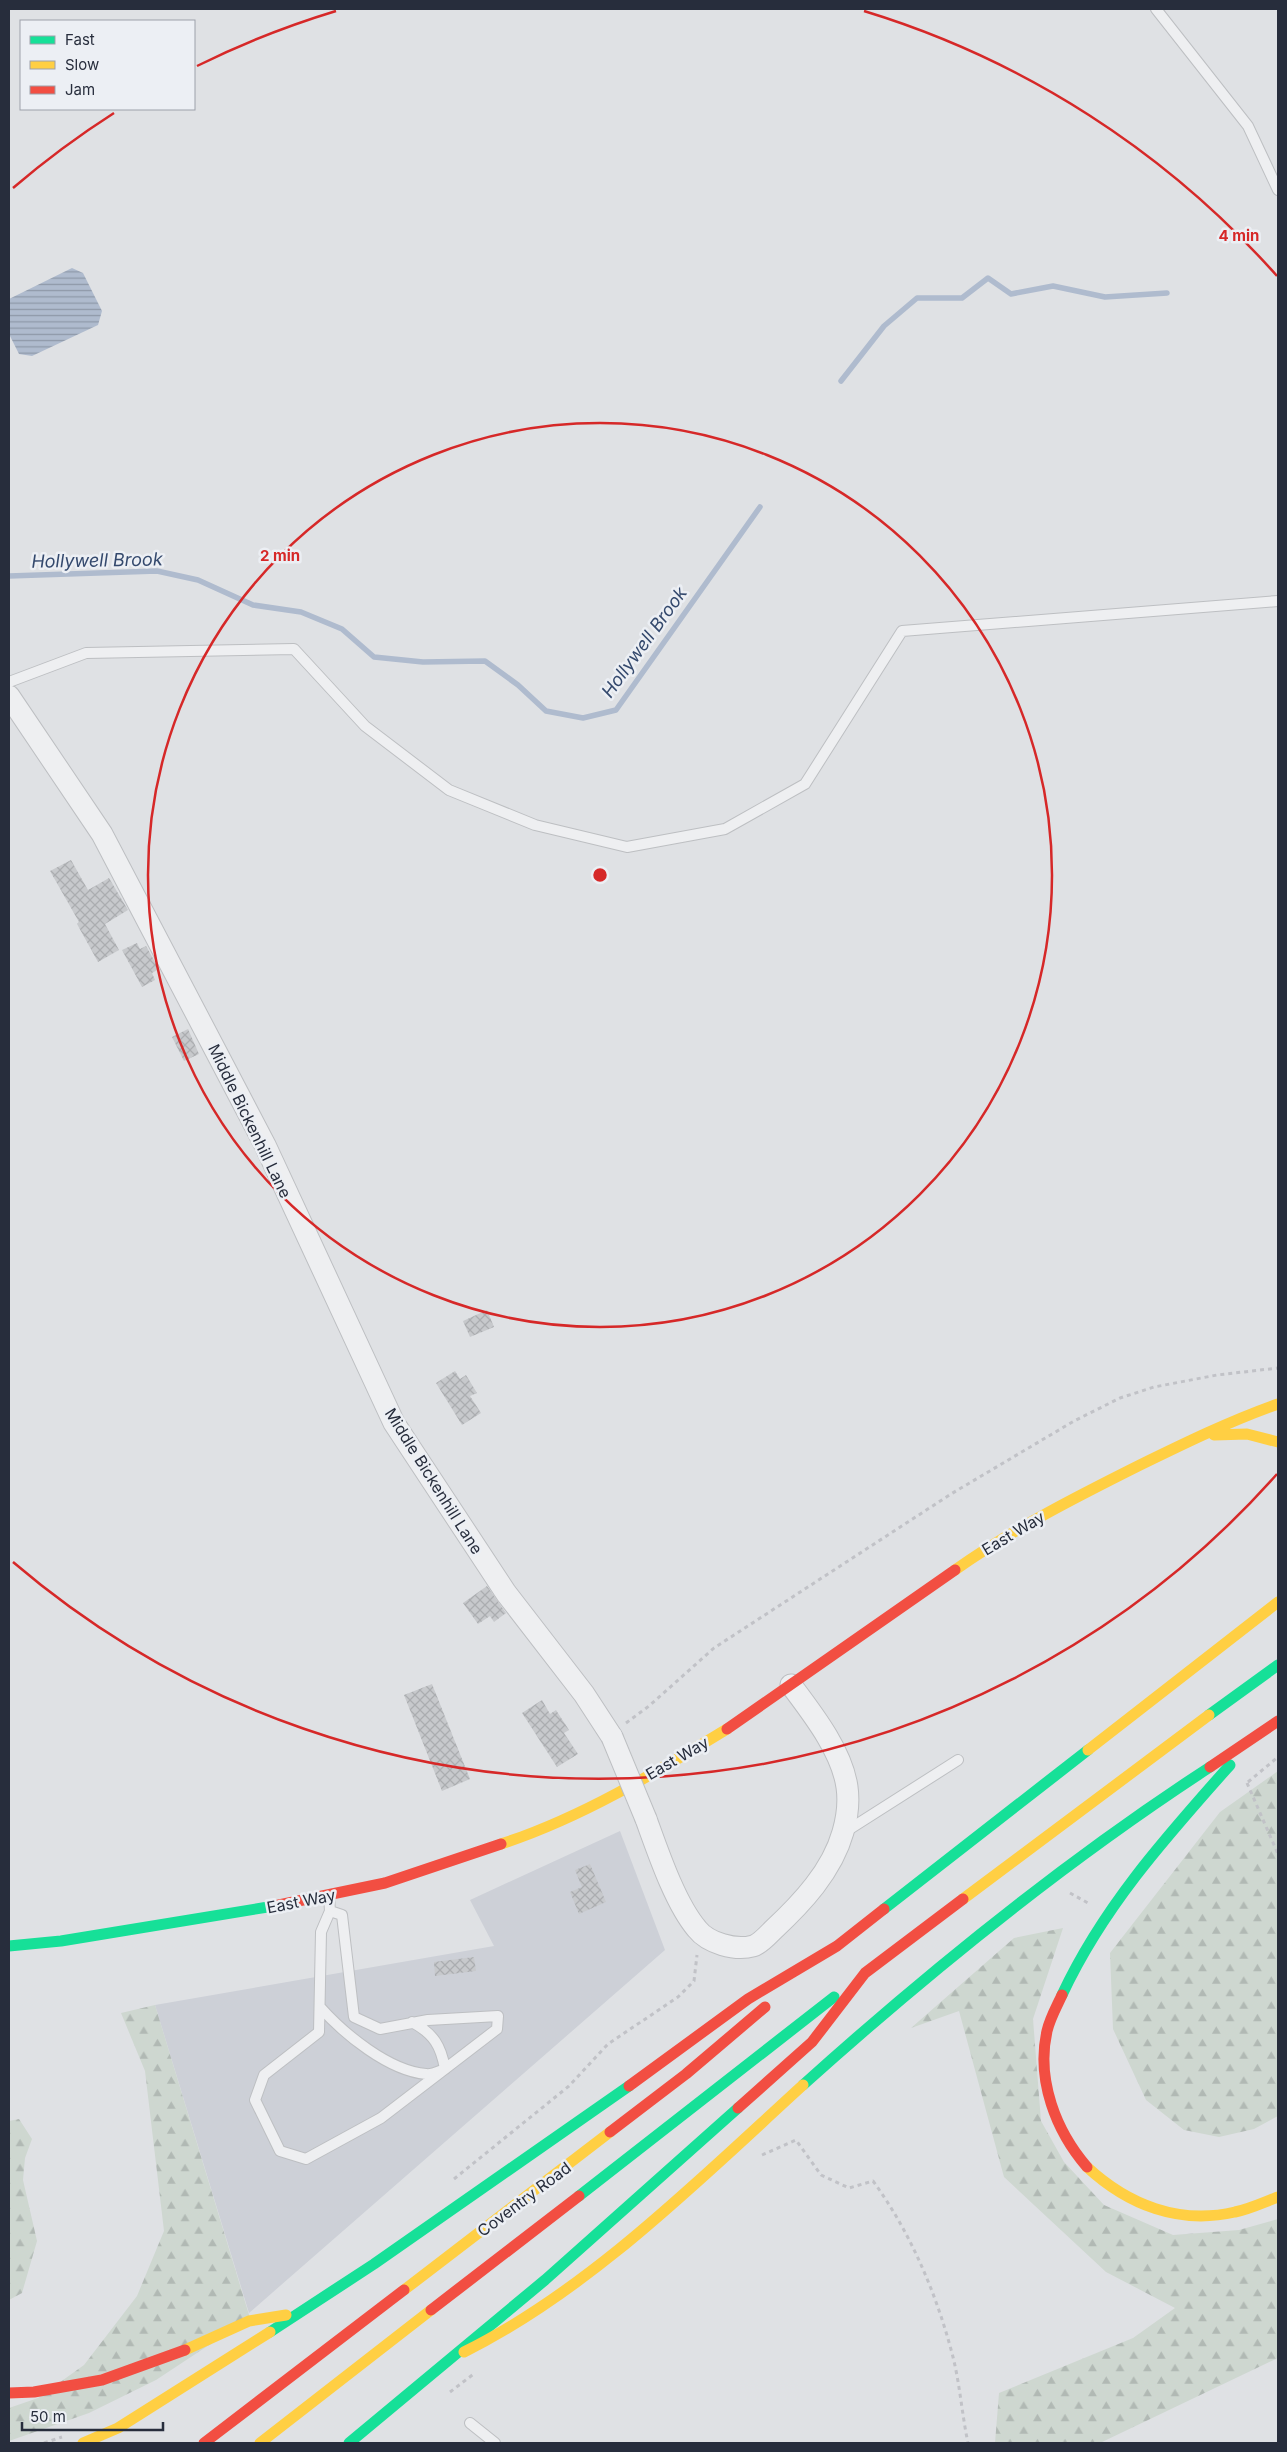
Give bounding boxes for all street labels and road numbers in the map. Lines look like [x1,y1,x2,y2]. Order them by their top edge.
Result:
street label: Middle Bickenhill Lane [204,1041,296,1201]
street label: Middle Bickenhill Lane [381,1404,487,1558]
street label: East Way [978,1507,1048,1559]
street label: East Way [642,1732,712,1784]
street label: East Way [265,1885,337,1917]
street label: Coventry Road [473,2157,575,2241]

